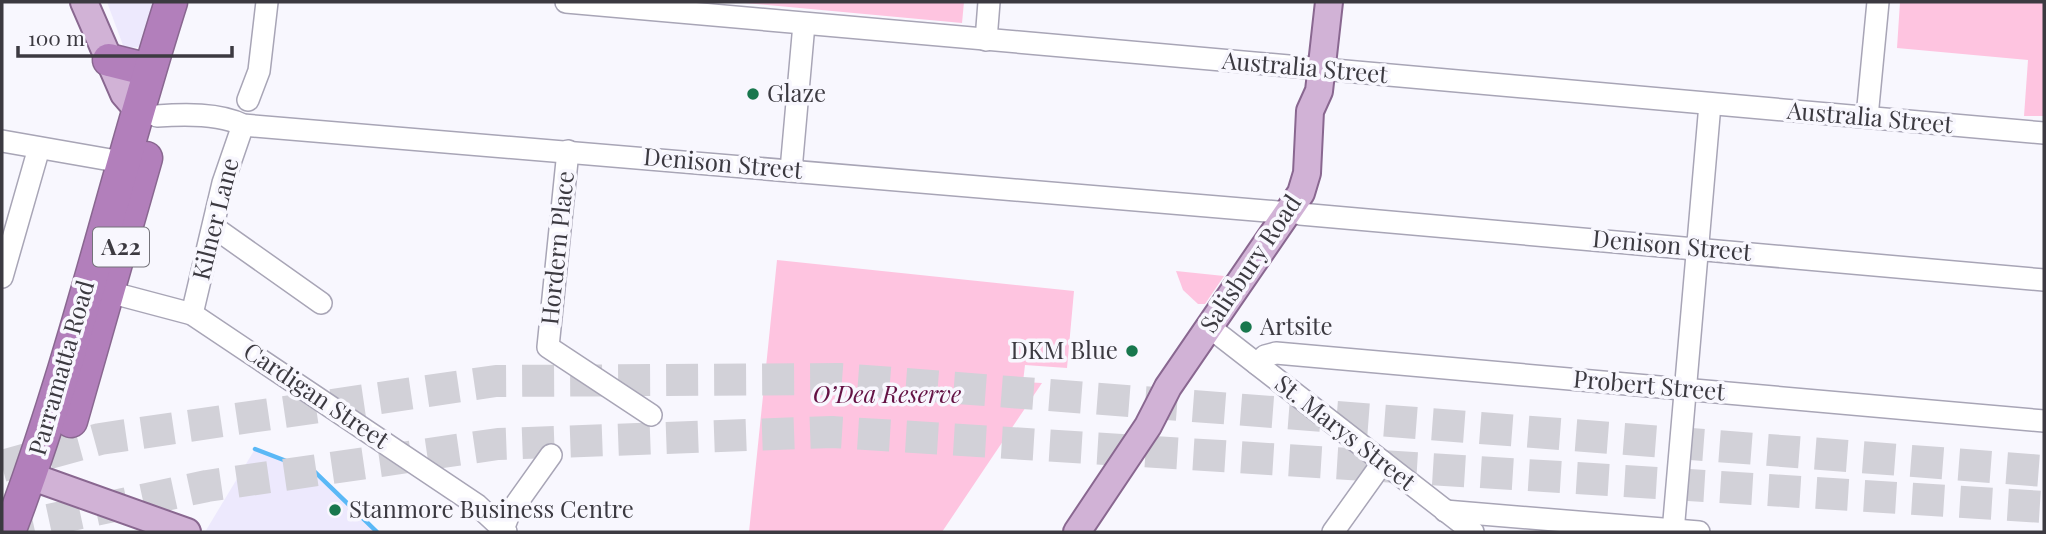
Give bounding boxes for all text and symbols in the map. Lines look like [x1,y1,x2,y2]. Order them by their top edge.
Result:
scale bar [18,14,231,58]
text: 100 m [28,23,85,51]
street label: Australia Street [1220,43,1390,89]
place label: Glaze [767,76,826,108]
marker: Glaze [745,86,761,102]
street label: Australia Street [1785,93,1955,139]
street label: Denison Street [642,139,805,185]
street label: Kilner Lane [183,154,245,283]
street label: Hordern Place [532,169,580,326]
street label: Salisbury Road [1191,188,1307,338]
street label: Denison Street [1591,221,1754,267]
road number: A22 [93,228,149,266]
street label: Parramatta Road [20,276,100,459]
place label: Artsite [1259,309,1333,341]
marker: Artsite [1238,319,1254,335]
place label: DKM Blue [1011,333,1118,365]
street label: Cardigan Street [238,334,396,455]
marker: DKM Blue [1124,343,1140,359]
street label: Probert Street [1572,361,1727,407]
street label: St. Marys Street [1269,366,1423,497]
park label: O’Dea Reserve [813,377,961,409]
place label: Stanmore Business Centre [349,492,634,524]
marker: Stanmore Business Centre [327,502,343,518]

